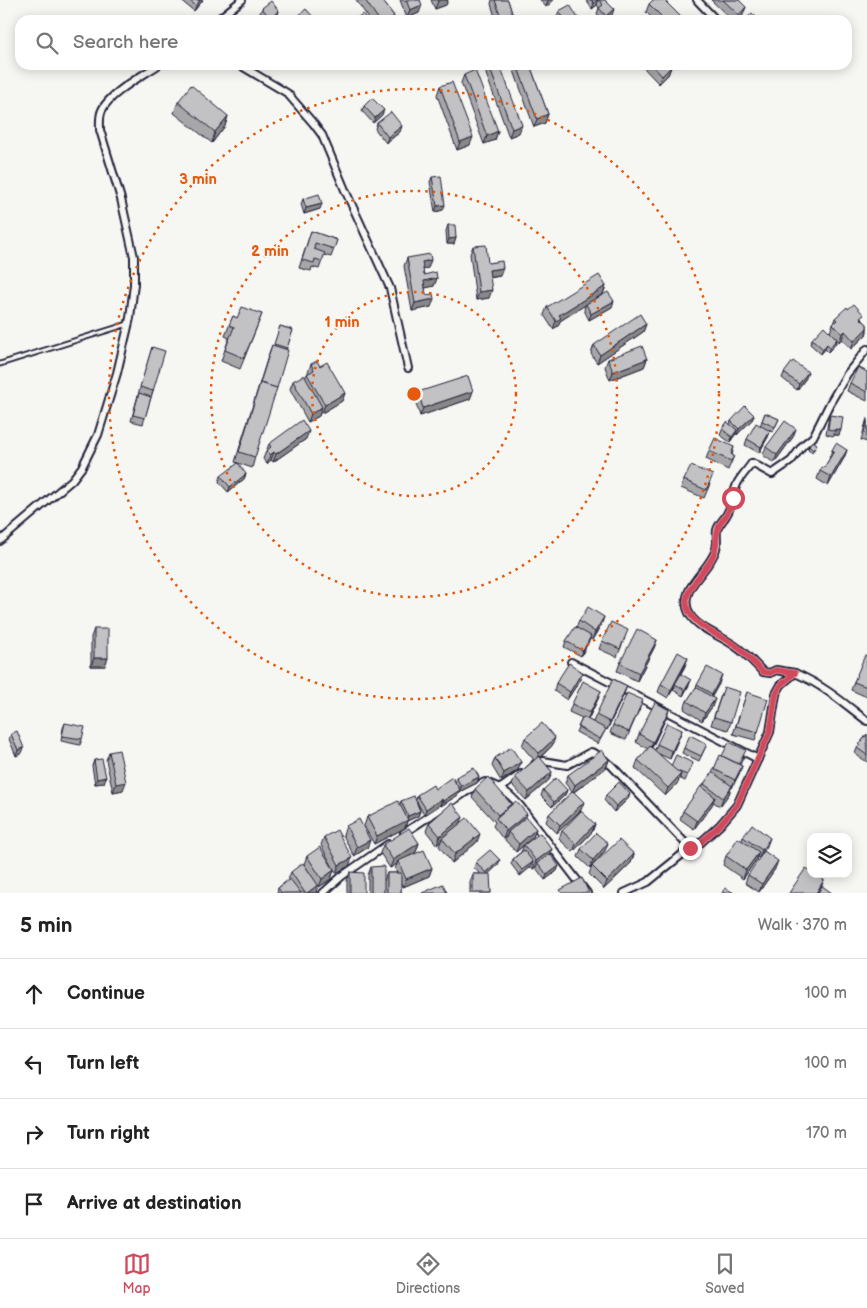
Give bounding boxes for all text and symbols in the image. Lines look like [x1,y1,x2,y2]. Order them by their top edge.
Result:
search box [15,15,852,70]
icon: search [33,29,61,57]
text: Search here [73,31,178,54]
text: 3 min [179,170,217,189]
text: 2 min [251,242,289,261]
text: 1 min [324,313,360,332]
centre of rings [405,385,423,403]
route start [722,487,745,510]
map controls [807,833,852,878]
button: layers [807,833,852,878]
route end [679,837,702,860]
text: 5 min [20,913,73,938]
text: Walk · 370 m [758,916,847,935]
icon: ahead [20,980,48,1008]
text: Continue [67,982,145,1005]
text: 100 m [804,984,847,1003]
icon: left [20,1050,48,1078]
text: Turn left [67,1052,139,1075]
text: 100 m [804,1054,847,1073]
icon: right [20,1120,48,1148]
text: Turn right [67,1122,150,1145]
text: 170 m [806,1124,847,1143]
icon: arrive [20,1190,48,1218]
text: Arrive at destination [67,1192,242,1215]
tab: Map [123,1250,151,1297]
tab: Directions [396,1250,460,1297]
tab: Saved [705,1250,744,1297]

